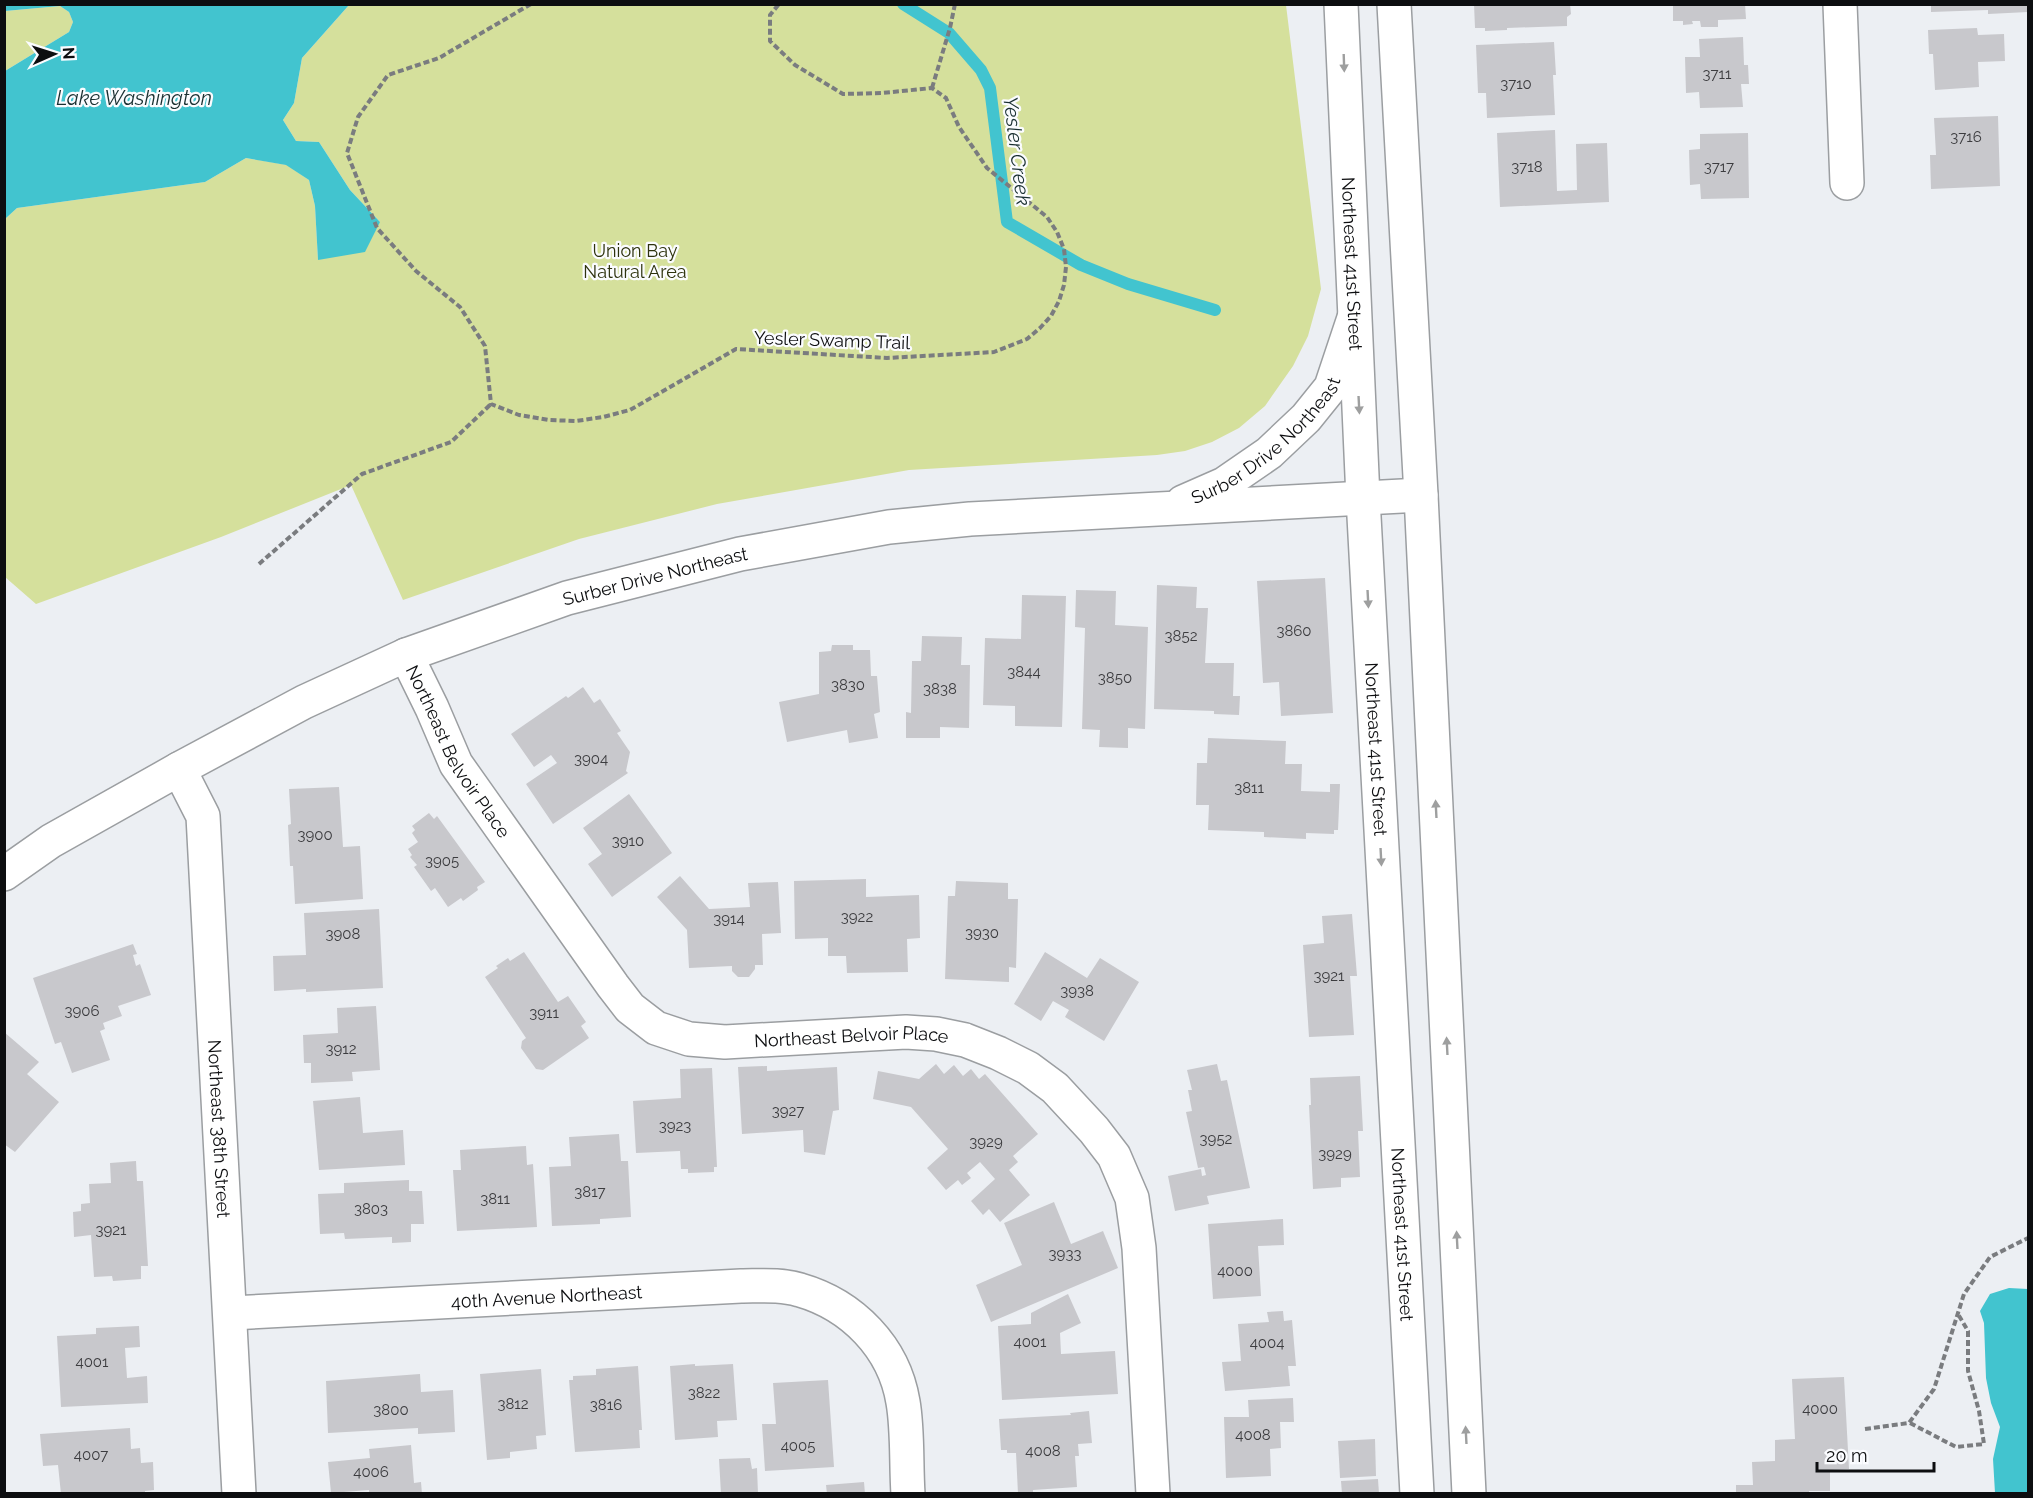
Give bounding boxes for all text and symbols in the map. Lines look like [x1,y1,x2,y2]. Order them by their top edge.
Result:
north arrow [24,24,84,84]
text: N [59,47,78,60]
one-way arrow [1339,53,1348,72]
house number: 3711 [1703,65,1732,83]
house number: 3710 [1500,75,1532,93]
water label: Lake Washington [56,86,212,110]
water label: Yesler Creek [998,95,1036,207]
house number: 3716 [1950,128,1982,146]
house number: 3718 [1511,158,1543,176]
house number: 3717 [1704,158,1734,176]
street label: Northeast 41st Street [1338,176,1367,351]
park label: Union Bay Natural Area [583,240,687,282]
street label: Yesler Swamp Trail [754,327,910,353]
street label: Surber Drive Northeast [1188,374,1344,508]
one-way arrow [1354,395,1363,414]
street label: Surber Drive Northeast [560,542,749,609]
one-way arrow [1364,590,1373,609]
house number: 3860 [1276,622,1312,640]
house number: 3852 [1165,627,1198,645]
street label: Northeast Belvoir Place [402,662,515,842]
street label: Northeast 41st Street [1361,662,1392,837]
house number: 3844 [1007,663,1041,681]
house number: 3850 [1098,669,1132,687]
house number: 3830 [831,676,865,694]
house number: 3838 [923,680,957,698]
house number: 3904 [574,750,608,768]
house number: 3811 [1234,779,1264,797]
one-way arrow [1431,799,1440,818]
house number: 3900 [297,826,333,844]
house number: 3910 [612,832,644,850]
one-way arrow [1377,848,1386,867]
house number: 3905 [425,852,459,870]
house number: 3922 [841,908,873,926]
house number: 3914 [713,910,745,928]
house number: 3930 [965,924,999,942]
house number: 3908 [326,925,361,943]
house number: 3921 [1313,967,1345,985]
house number: 3938 [1060,982,1094,1000]
house number: 3906 [64,1002,100,1020]
house number: 3911 [529,1004,559,1022]
street label: Northeast Belvoir Place [754,1021,951,1051]
one-way arrow [1443,1036,1452,1055]
street label: Northeast 38th Street [204,1039,235,1218]
house number: 3912 [325,1040,357,1058]
house number: 3927 [772,1102,804,1120]
house number: 3923 [659,1117,691,1135]
house number: 3952 [1200,1130,1233,1148]
house number: 3929 [969,1133,1003,1151]
house number: 3929 [1318,1145,1352,1163]
street label: Northeast 41st Street [1388,1147,1418,1322]
house number: 3817 [574,1183,606,1201]
house number: 3811 [480,1190,510,1208]
house number: 3803 [354,1200,388,1218]
house number: 3921 [95,1221,127,1239]
one-way arrow [1452,1231,1461,1250]
house number: 3933 [1049,1245,1081,1263]
house number: 4000 [1217,1262,1253,1280]
street label: 40th Avenue Northeast [450,1281,643,1312]
house number: 4001 [1014,1333,1047,1351]
house number: 4004 [1250,1334,1284,1352]
house number: 4001 [76,1353,109,1371]
house number: 3822 [688,1384,720,1402]
house number: 3812 [497,1395,529,1413]
house number: 3816 [590,1396,622,1414]
house number: 4000 [1802,1400,1838,1418]
house number: 3800 [373,1401,409,1419]
house number: 4008 [1235,1426,1271,1444]
one-way arrow [1461,1426,1470,1445]
scale bar [1817,1435,1934,1473]
house number: 4005 [781,1437,815,1455]
house number: 4008 [1025,1442,1061,1460]
text: 20 m [1826,1445,1868,1466]
house number: 4007 [74,1446,108,1464]
house number: 4006 [353,1463,389,1481]

